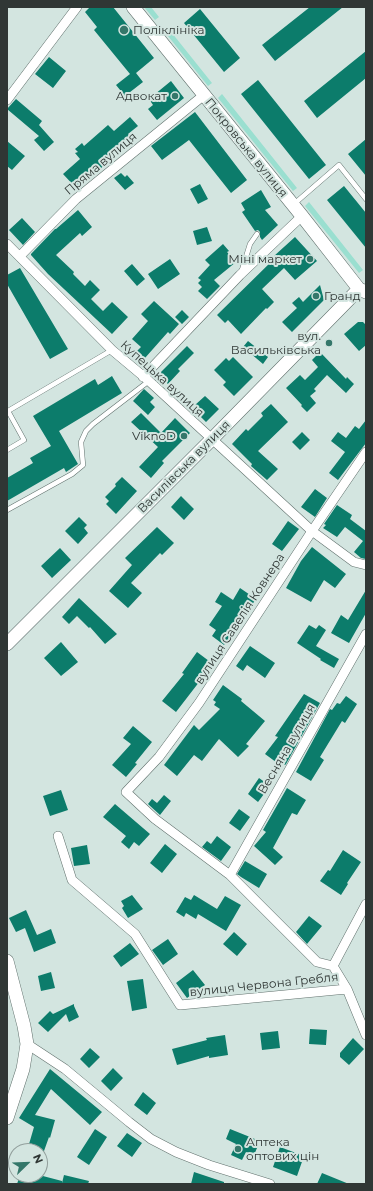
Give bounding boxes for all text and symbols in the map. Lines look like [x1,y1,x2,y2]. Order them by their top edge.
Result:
place label: Поліклініка [133,23,204,37]
marker: Поліклініка [118,24,130,36]
place label: Адвокат [116,89,167,103]
marker: Адвокат [170,91,180,101]
street label: Покровська вулиця [202,96,290,200]
street label: Пряма вулиця [62,130,140,198]
place label: Міні маркет [228,252,302,266]
marker: Міні маркет [305,254,315,264]
place label: Гранд [324,289,361,303]
marker: Гранд [311,291,321,301]
place label: вул. Васильківська [231,329,321,357]
street label: Купецька вулиця [117,338,207,420]
marker: вул. Васильківська [324,338,334,348]
street label: Василівська вулиця [135,418,233,516]
place label: ViknoD [132,429,176,443]
marker: ViknoD [179,431,189,441]
street label: вулиця Савелія Ковнера [192,551,288,687]
street label: Весняна вулиця [255,701,319,797]
street label: вулиця Червона Гребля [189,970,339,1000]
place label: Аптека оптових цін [246,1135,319,1163]
north arrow [8,1143,48,1183]
marker: Аптека оптових цін [233,1144,243,1154]
text: N [30,1152,46,1166]

